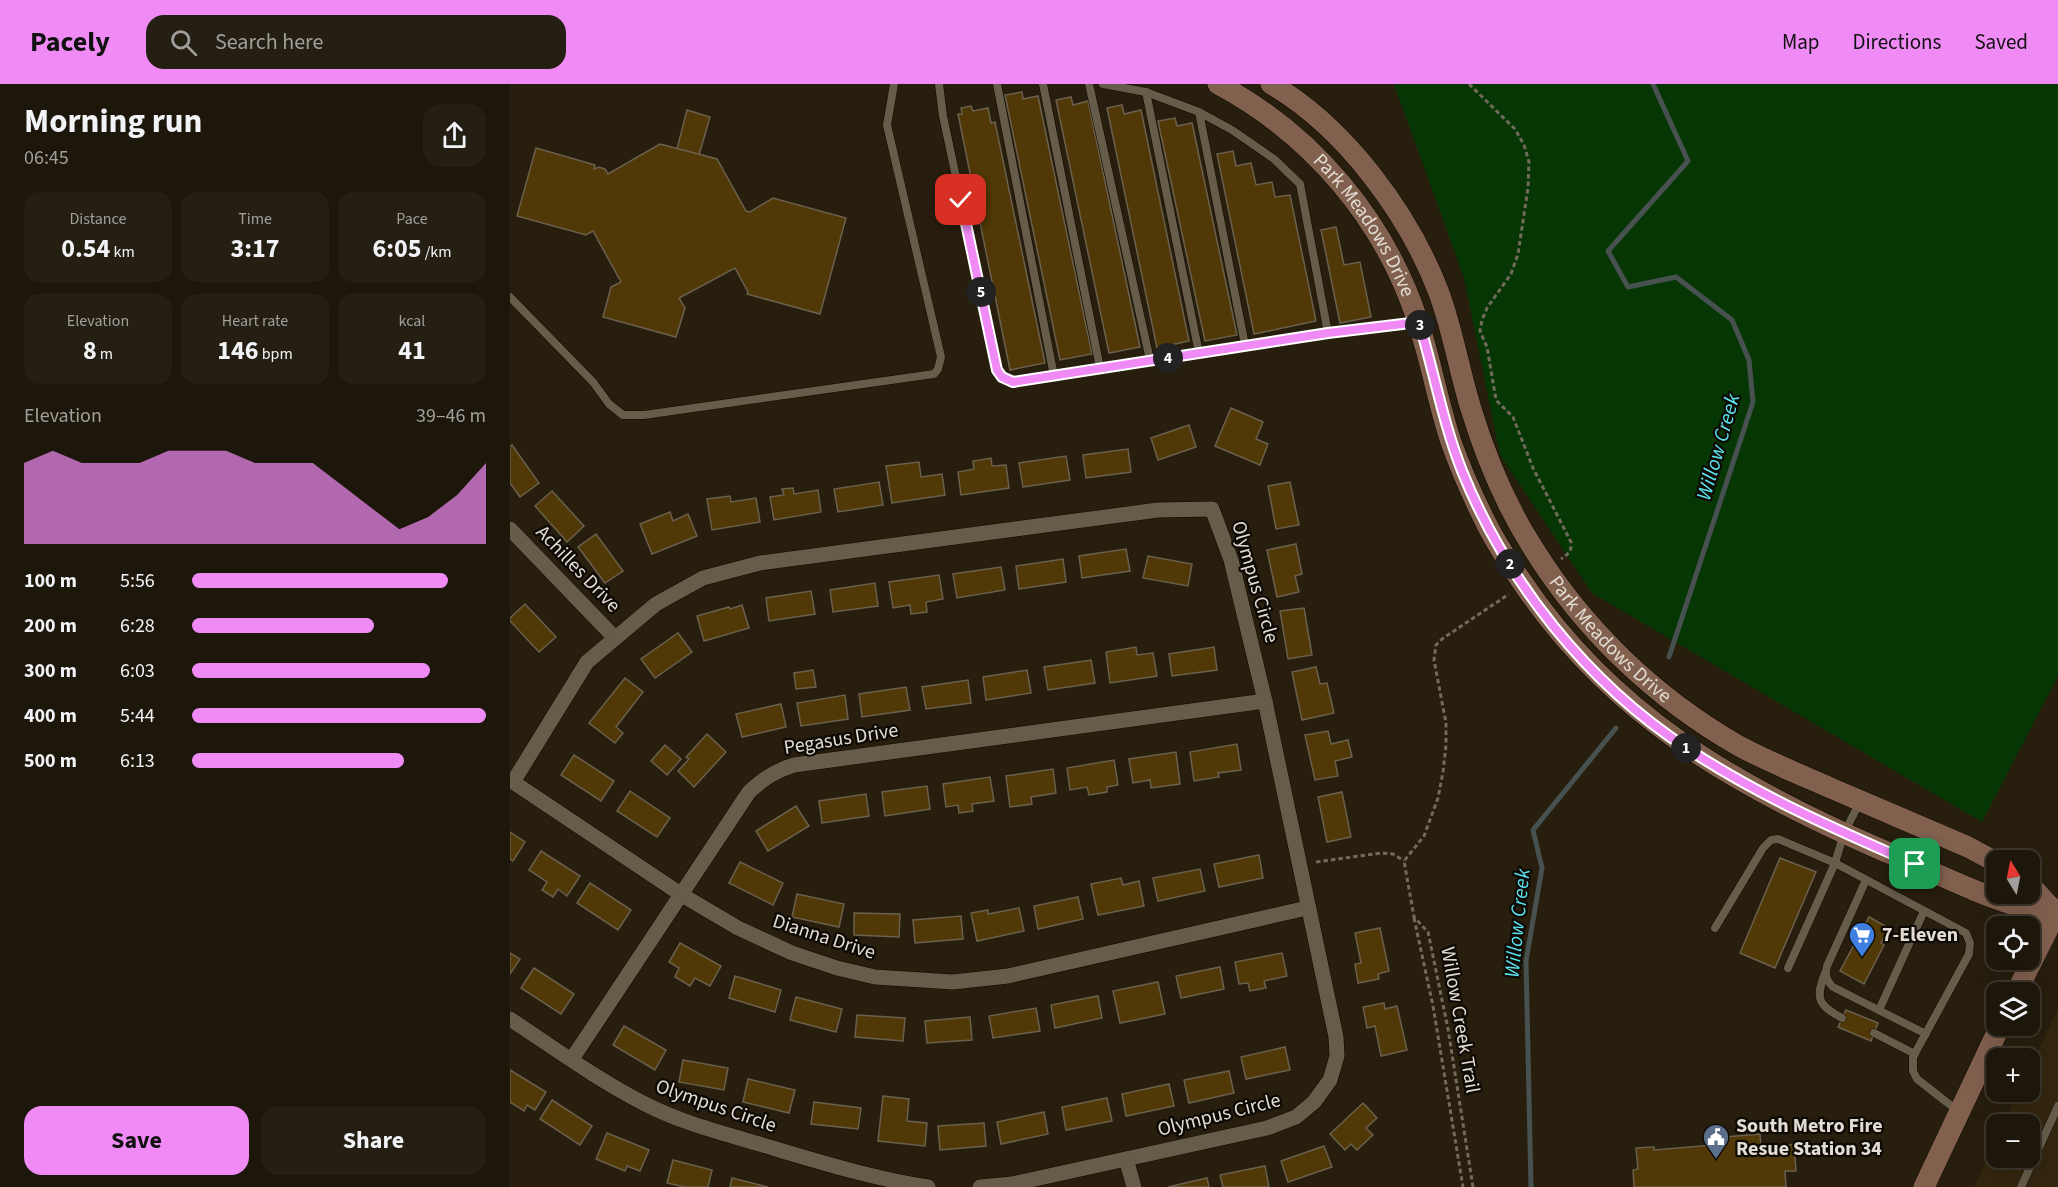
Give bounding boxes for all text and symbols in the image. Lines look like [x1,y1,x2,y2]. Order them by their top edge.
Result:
search box [146,15,566,69]
text: Pacely [30,22,110,62]
icon: search [167,26,200,59]
text: Search here [215,26,323,58]
text: Map [1782,27,1820,57]
text: Directions [1853,27,1941,57]
text: Saved [1974,27,2028,57]
text: Morning run [24,98,202,145]
button: share [423,104,486,167]
text: 06:45 [24,144,69,172]
street label: Park Meadows Drive [1307,147,1422,301]
pin [935,174,986,225]
icon: check [944,183,977,216]
text: Distance [70,208,126,230]
text: Time [238,208,272,230]
text: Pace [396,208,428,230]
text: 0.54 [61,230,110,267]
text: 3:17 [231,230,279,267]
text: 6:05 [373,230,422,267]
text: km [110,241,135,263]
text: /km [422,241,451,263]
pin: 5 [966,277,996,307]
text: 5 [977,281,985,303]
text: Elevation [67,310,129,332]
text: Heart rate [222,310,288,332]
text: kcal [399,310,425,332]
pin: 3 [1405,310,1435,340]
text: 3 [1416,314,1424,336]
text: 8 [83,332,97,369]
text: 146 [217,332,258,369]
text: 41 [398,332,426,369]
text: m [97,343,113,365]
text: bpm [258,343,293,365]
pin: 4 [1153,343,1183,373]
text: 4 [1164,347,1172,369]
water label: Willow Creek [1688,389,1748,504]
text: Elevation [24,402,102,430]
text: 39–46 m [416,402,486,430]
street label: Olympus Circle [1224,518,1286,646]
street label: Achilles Drive [529,519,627,619]
pin: 2 [1495,549,1525,579]
text: 2 [1506,553,1514,575]
text: 100 m [24,567,77,595]
text: 5:56 [120,567,155,595]
street label: Park Meadows Drive [1542,570,1678,710]
text: 200 m [24,612,77,640]
text: 6:28 [120,612,155,640]
text: 300 m [24,657,77,685]
text: 6:03 [120,657,155,685]
text: 400 m [24,702,77,730]
text: 5:44 [120,702,155,730]
street label: Pegasus Drive [782,716,900,762]
pin: 1 [1671,733,1701,763]
text: 1 [1682,737,1690,759]
text: 500 m [24,747,77,775]
text: 6:13 [120,747,155,775]
pin [1889,838,1940,889]
icon: arrive [1898,847,1931,880]
north arrow [1986,850,2040,904]
map controls [1986,850,2040,1168]
water label: Willow Creek [1496,866,1538,979]
street label: Dianna Drive [769,907,879,967]
button: locate [1986,916,2040,970]
supermarket icon: 7-Eleven [1847,920,1877,958]
place label: 7-Eleven [1882,921,1958,949]
street label: Willow Creek Trail [1433,945,1487,1095]
button: layers [1986,982,2040,1036]
button: + [1986,1048,2040,1102]
street label: Olympus Circle [652,1072,780,1140]
street label: Olympus Circle [1155,1086,1284,1144]
button: Save [24,1106,249,1175]
button: Share [261,1106,486,1175]
place label: South Metro Fire Resue Station 34 [1736,1112,1883,1163]
button: − [1986,1114,2040,1168]
public building icon: South Metro Fire Resue Station 34 [1701,1122,1731,1160]

